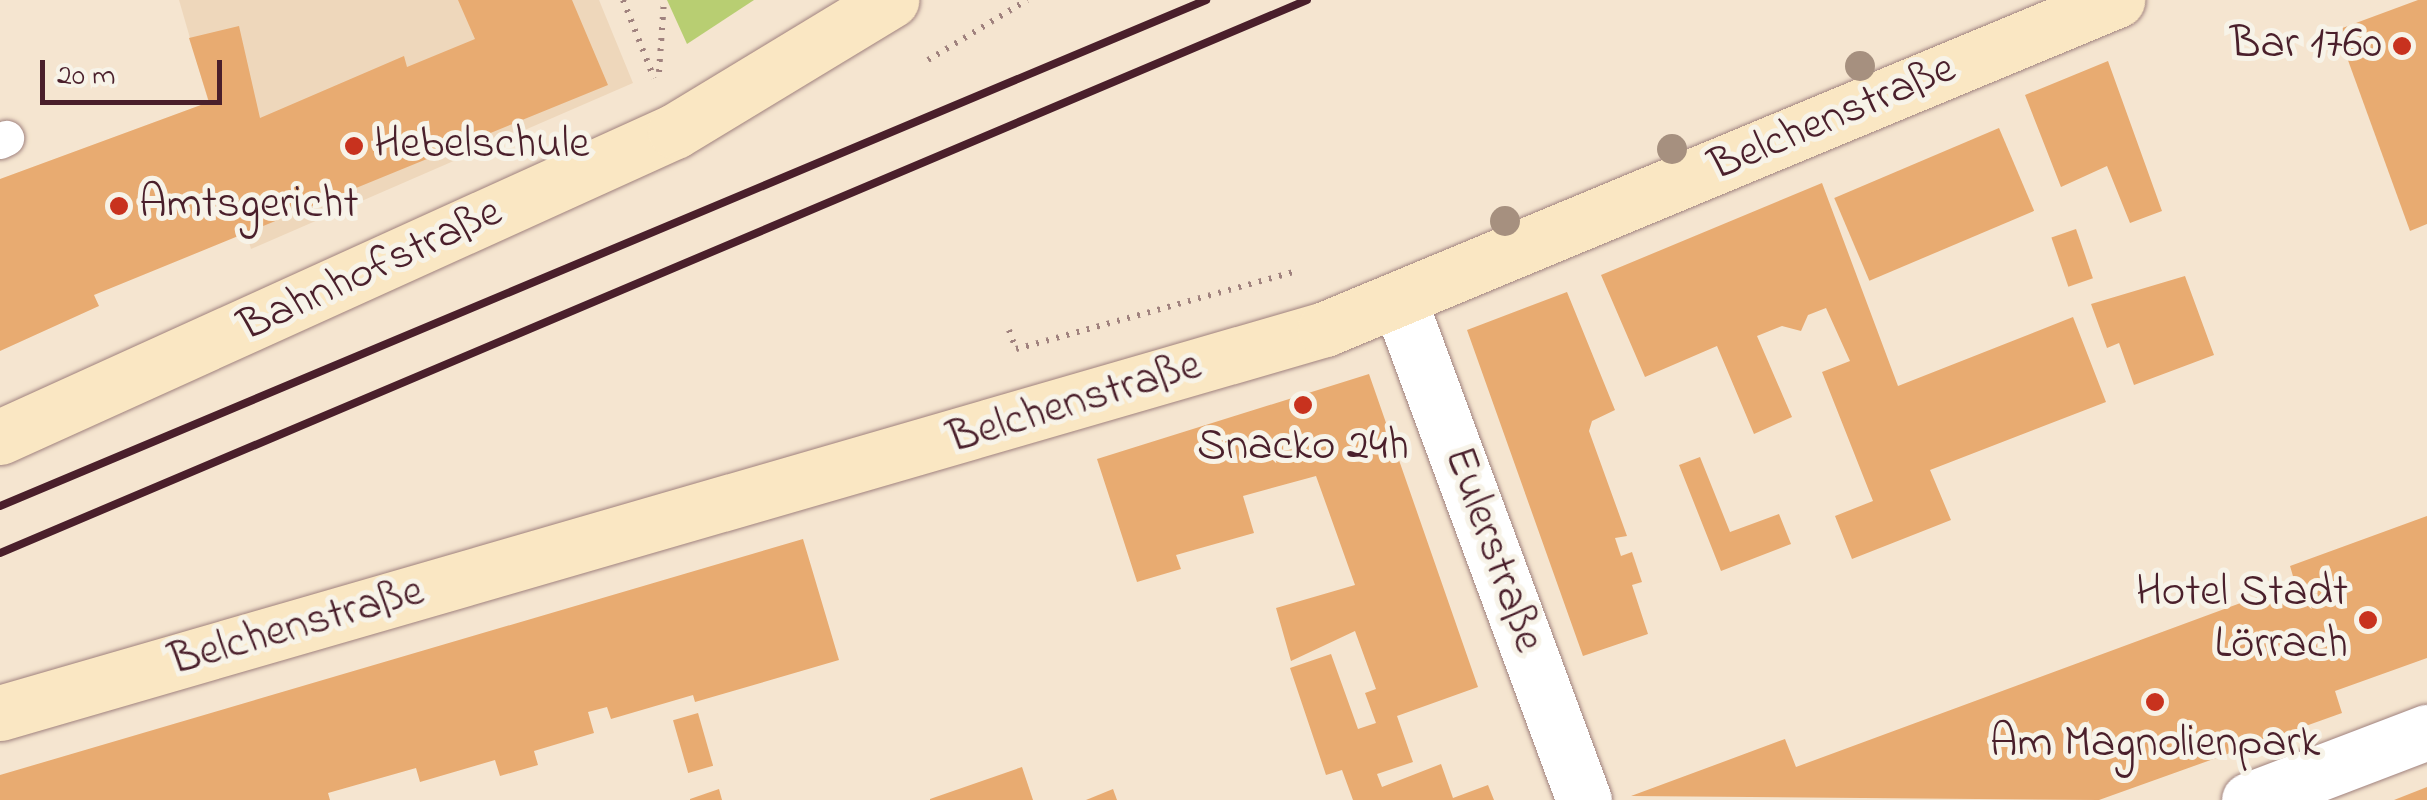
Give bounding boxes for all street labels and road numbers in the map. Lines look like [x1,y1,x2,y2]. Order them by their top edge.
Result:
street label: Belchenstraße [1702,43,1964,195]
street label: Bahnhofstraße [231,187,511,355]
street label: Belchenstraße [942,340,1208,468]
street label: Eulerstraße [1430,440,1554,660]
street label: Belchenstraße [164,566,430,690]

